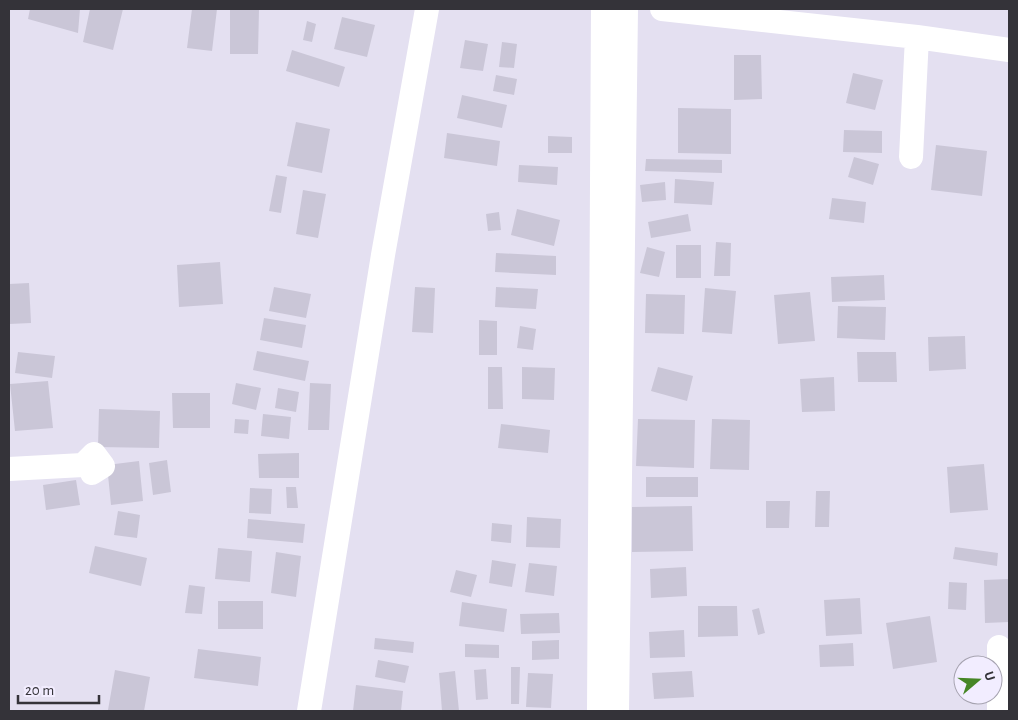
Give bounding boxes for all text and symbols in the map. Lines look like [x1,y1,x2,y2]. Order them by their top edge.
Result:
north arrow [953,655,1003,705]
text: U [981,670,997,683]
scale bar [18,672,99,704]
text: 20 m [25,683,54,698]

